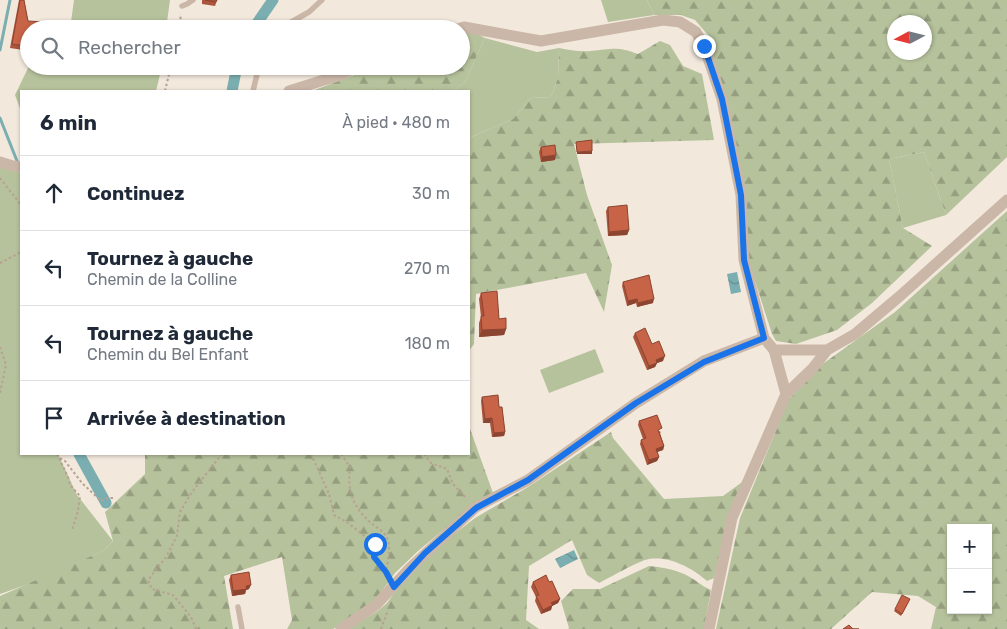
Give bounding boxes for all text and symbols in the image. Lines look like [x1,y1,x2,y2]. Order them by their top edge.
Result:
north arrow [887,15,932,60]
search box [20,20,470,75]
icon: search [38,34,66,62]
route end [693,35,716,58]
text: Rechercher [78,36,181,59]
text: 6 min [40,110,97,135]
text: À pied · 480 m [342,113,450,132]
icon: ahead [40,179,68,207]
text: Continuez [87,182,185,205]
text: 30 m [412,184,450,203]
text: Tournez à gauche [87,247,253,270]
icon: left [40,254,68,282]
text: 270 m [404,259,450,278]
text: Chemin de la Colline [87,270,237,289]
text: Tournez à gauche [87,322,253,345]
icon: left [40,329,68,357]
text: 180 m [405,334,450,353]
text: Chemin du Bel Enfant [87,345,249,364]
icon: arrive [40,404,68,432]
text: Arrivée à destination [87,407,286,430]
map controls [947,524,992,614]
button: + [947,524,992,569]
route start [364,533,387,556]
button: − [947,569,992,614]

